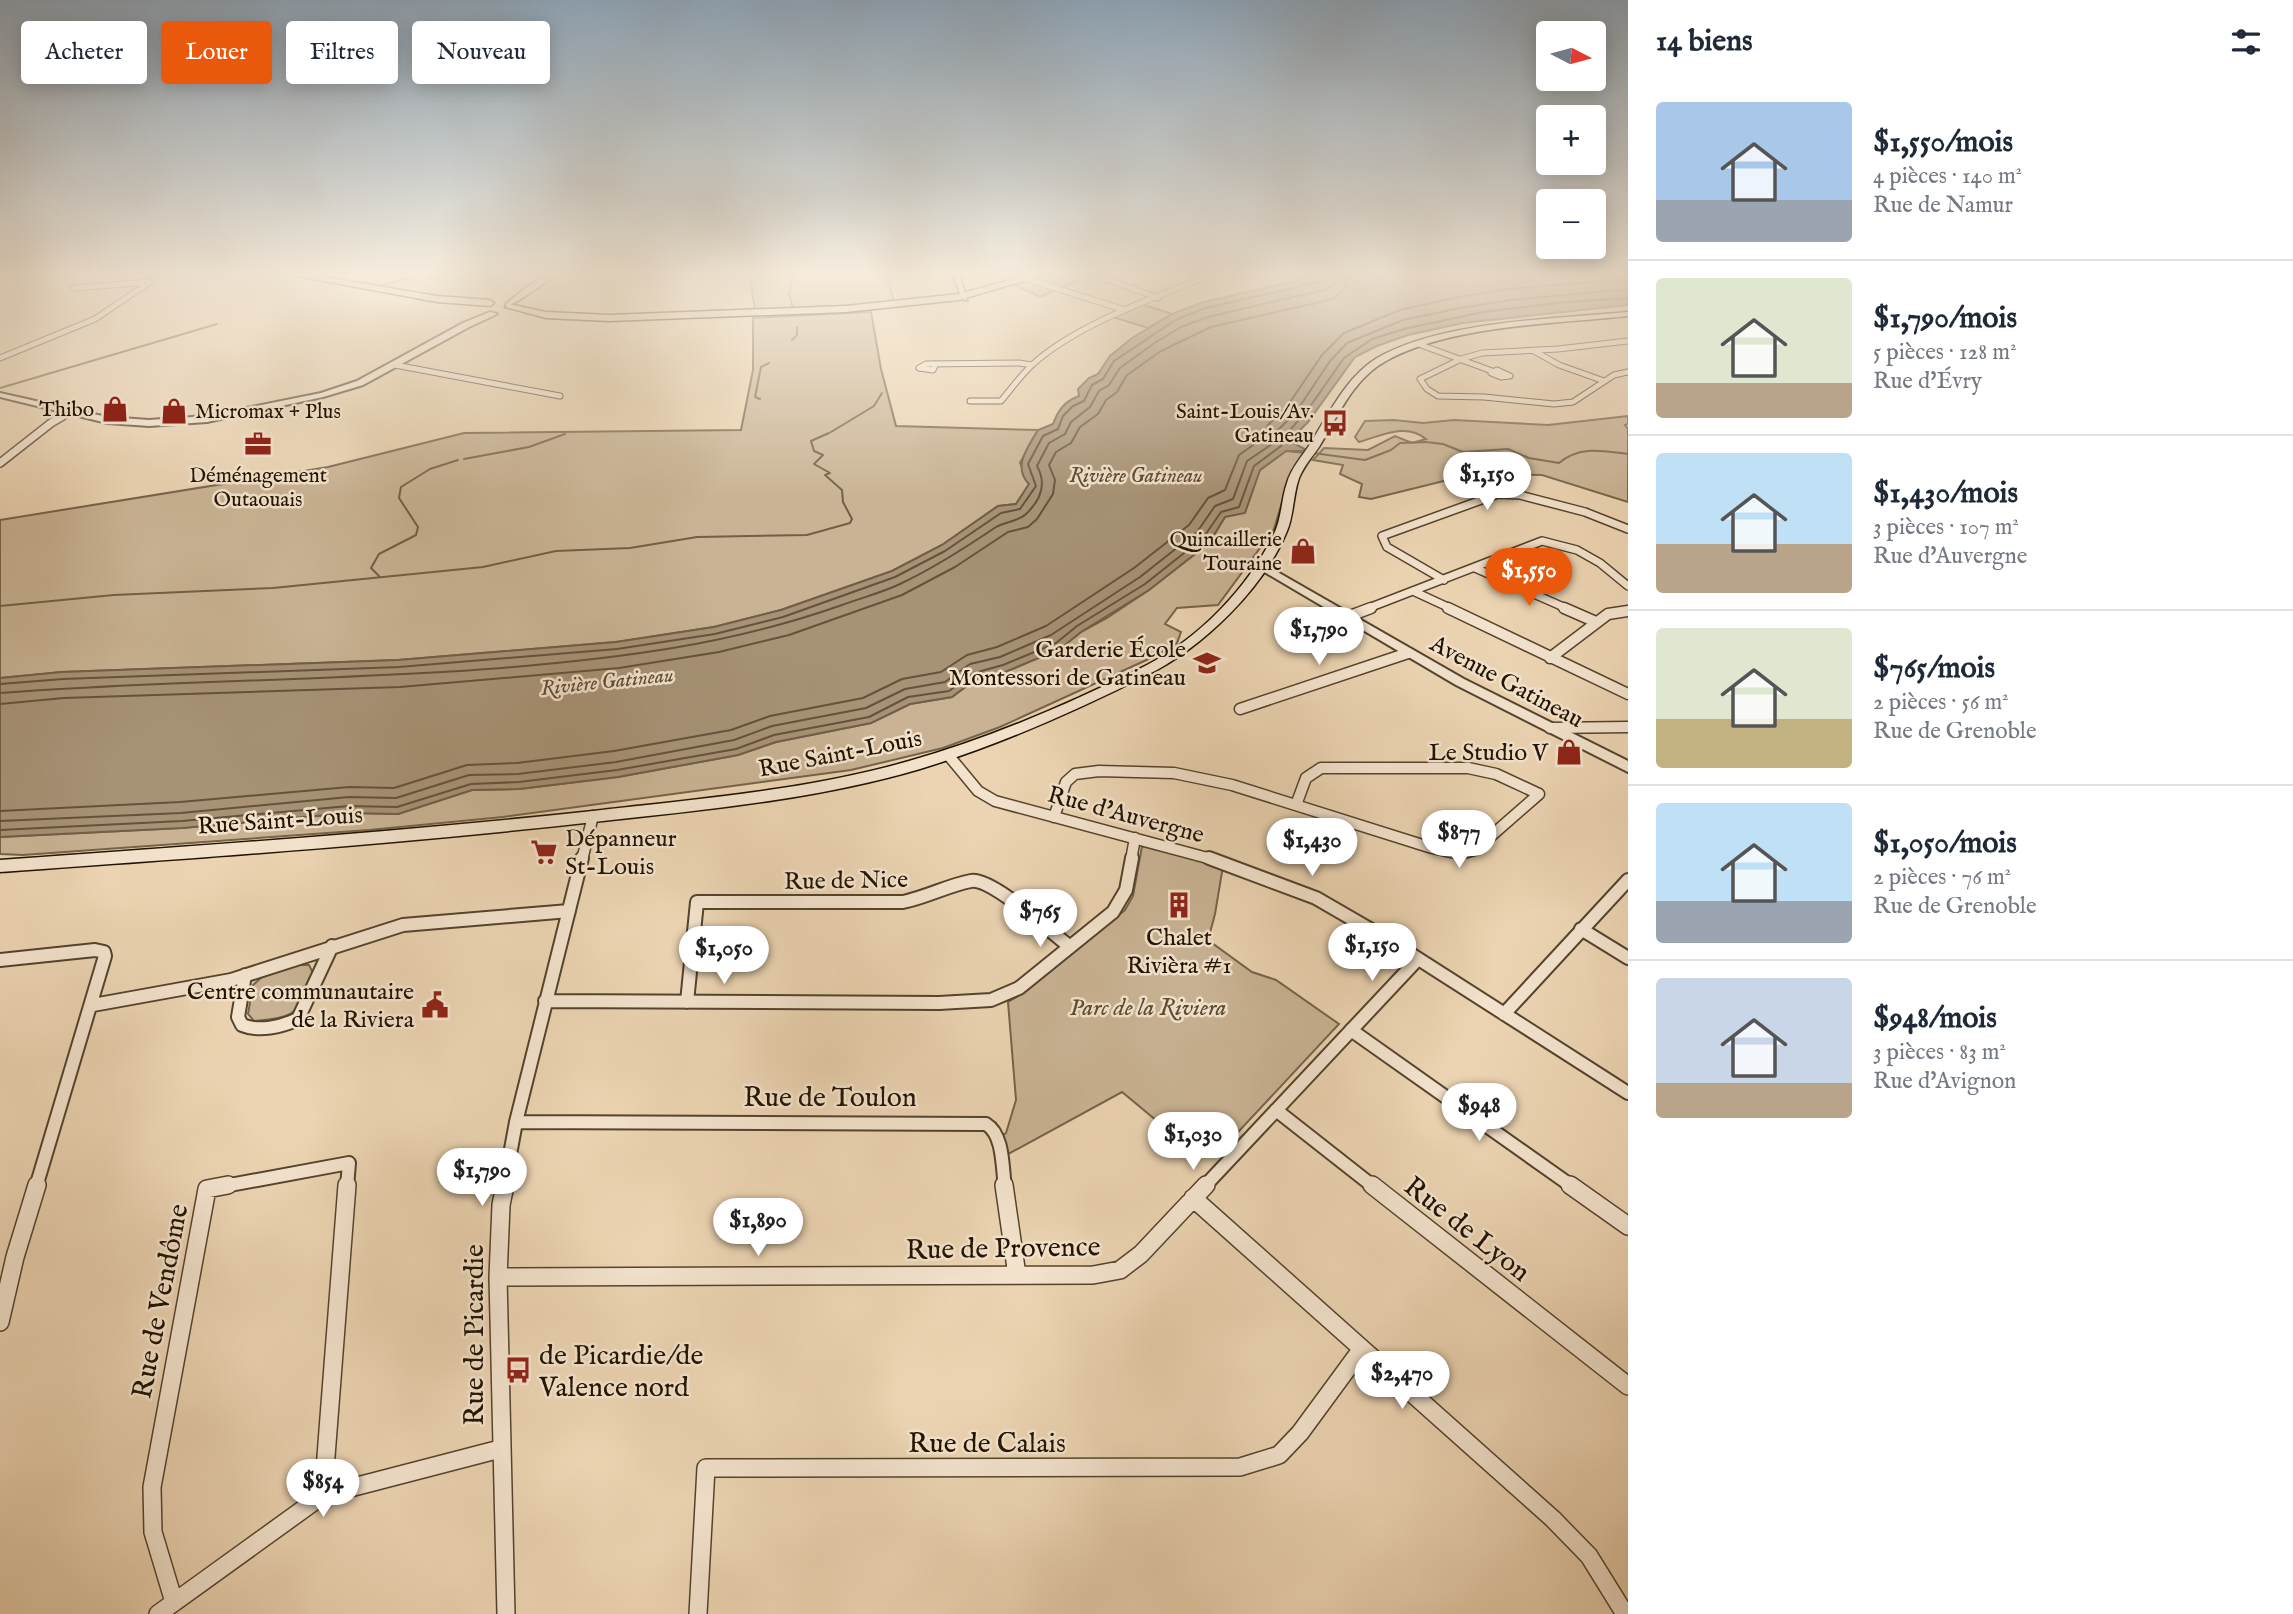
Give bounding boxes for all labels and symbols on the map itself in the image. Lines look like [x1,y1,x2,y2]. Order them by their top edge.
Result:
north arrow [1536,21,1606,91]
shop icon: Thibo [100,394,130,424]
shop icon: Micromax + Plus [159,396,189,426]
place label: Thibo [39,397,94,424]
place label: Micromax + Plus [195,399,341,426]
place label: Saint-Louis/Av. Gatineau [1176,399,1314,450]
bus stop icon: Saint-Louis/Av. Gatineau [1320,408,1350,438]
office icon: Déménagement Outaouais [243,429,273,459]
pin: $1,150 [1430,452,1544,512]
place label: Déménagement Outaouais [189,463,327,514]
water label: Rivière Gatineau [1069,463,1203,490]
place label: Quincaillerie Touraine [1169,527,1282,578]
shop icon: Quincaillerie Touraine [1288,536,1318,566]
pin: $1,550 [1472,548,1586,608]
pin: $1,790 [1262,608,1376,667]
street label: Avenue Gatineau [1423,628,1588,736]
place label: Garderie École Montessori de Gatineau [949,635,1186,694]
school or university icon: Garderie École Montessori de Gatineau [1192,648,1222,678]
water label: Rivière Gatineau [539,662,675,703]
street label: Rue Saint-Louis [756,723,924,785]
shop icon: Le Studio V [1554,737,1584,767]
place label: Le Studio V [1429,738,1549,769]
street label: Rue d'Auvergne [1044,780,1207,851]
street label: Rue Saint-Louis [196,800,364,843]
pin: $877 [1418,810,1500,870]
pin: $1,430 [1255,818,1369,878]
place label: Dépanneur St-Louis [565,824,677,883]
supermarket icon: Dépanneur St-Louis [529,837,559,867]
street label: Rue de Nice [784,865,908,898]
pin: $765 [999,890,1081,949]
building icon: Chalet Rivièra #1 [1164,890,1194,920]
place label: Chalet Rivièra #1 [1126,923,1232,982]
pin: $1,150 [1315,923,1429,983]
pin: $1,050 [667,926,781,986]
place label: Centre communautaire de la Riviera [187,977,415,1036]
public building icon: Centre communautaire de la Riviera [420,990,450,1020]
park label: Parc de la Riviera [1069,993,1227,1024]
street label: Rue de Toulon [743,1081,917,1116]
pin: $948 [1438,1084,1520,1143]
pin: $1,030 [1136,1112,1250,1172]
pin: $1,790 [425,1148,539,1208]
street label: Rue de Lyon [1396,1170,1537,1290]
pin: $1,890 [701,1198,815,1258]
street label: Rue de Vendôme [125,1201,198,1402]
street label: Rue de Provence [905,1230,1101,1269]
street label: Rue de Picardie [458,1244,493,1426]
place label: de Picardie/de Valence nord [538,1339,703,1406]
pin: $2,470 [1345,1352,1459,1411]
bus stop icon: de Picardie/de Valence nord [503,1355,533,1385]
street label: Rue de Calais [908,1427,1066,1462]
pin: $854 [282,1460,364,1519]

